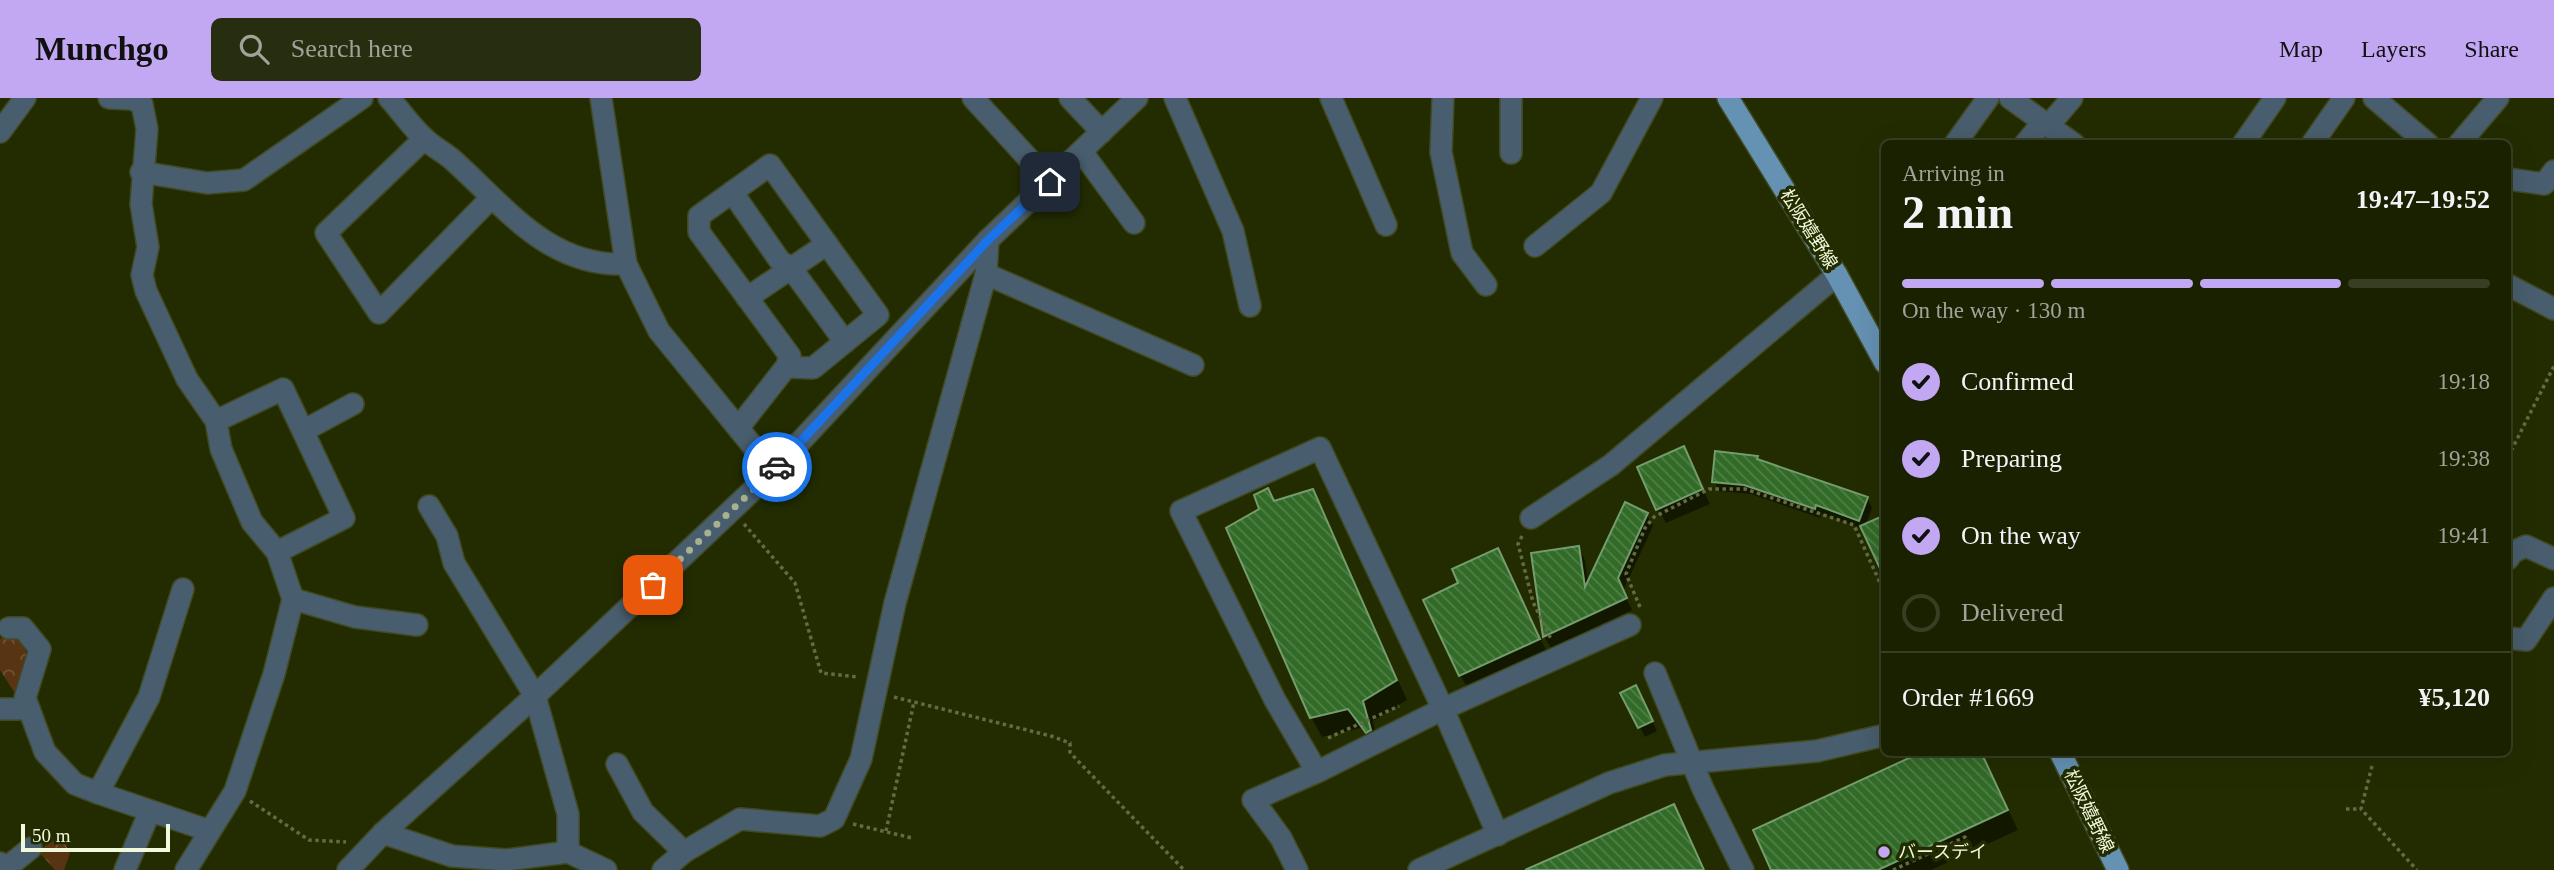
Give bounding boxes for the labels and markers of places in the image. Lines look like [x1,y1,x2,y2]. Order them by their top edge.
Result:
pin [1020,152,1080,212]
pin [623,555,683,615]
place label: バースデイ [1898,842,1987,862]
marker: バースデイ [1876,844,1892,860]

